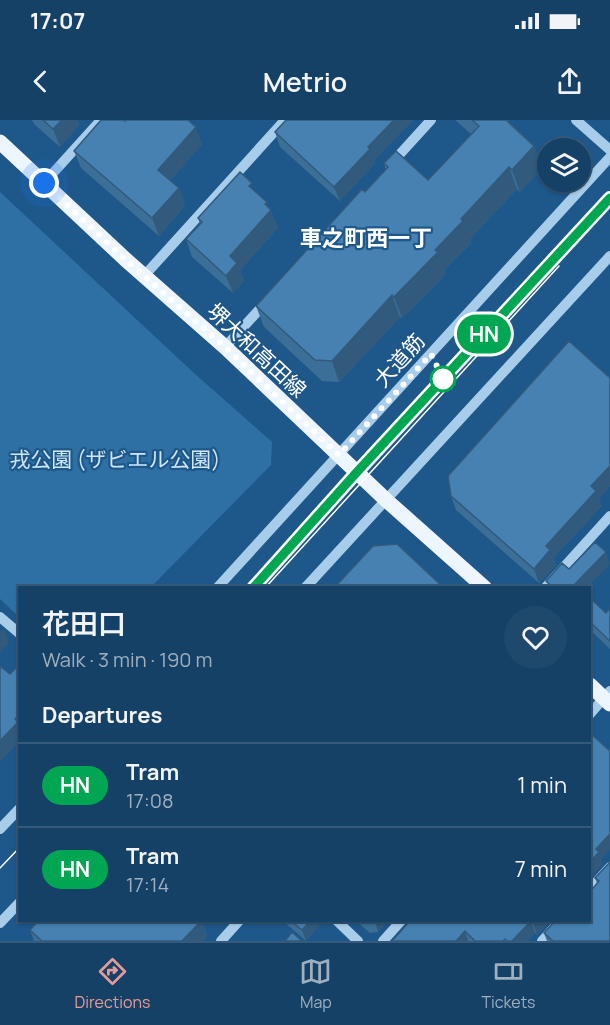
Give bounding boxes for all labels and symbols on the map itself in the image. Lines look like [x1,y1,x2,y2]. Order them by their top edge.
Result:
your location [29,168,59,198]
district label: 車之町西一丁 [300,223,432,253]
street label: 堺大和高田線 [201,297,313,403]
line badge: HN [457,314,511,354]
street label: 大道筋 [368,327,430,393]
unlabelled marker [430,366,456,392]
park label: 戎公園 (ザビエル公園) [9,445,221,473]

